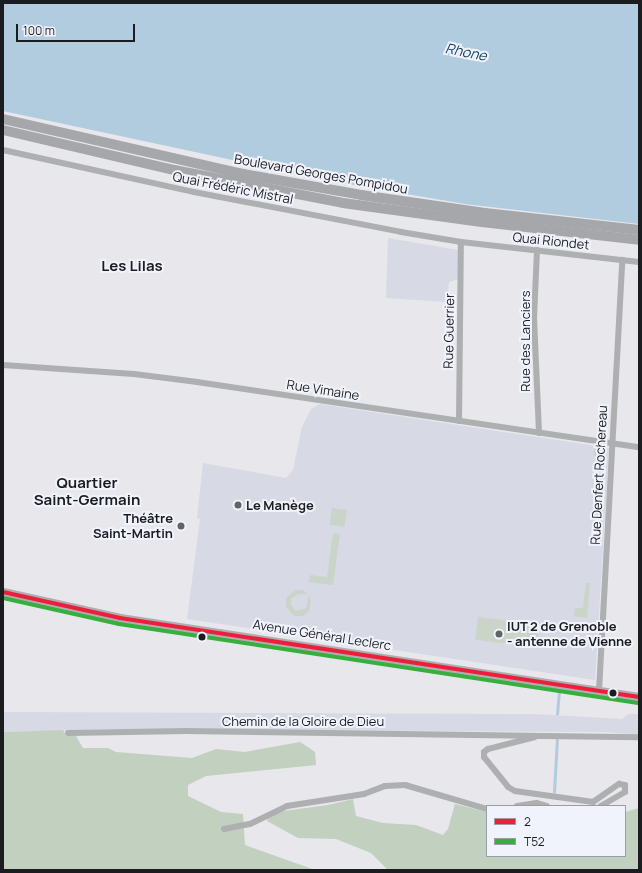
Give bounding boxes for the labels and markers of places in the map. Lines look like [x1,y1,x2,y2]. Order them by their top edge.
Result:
place label: Le Manège [246,497,314,513]
marker: Le Manège [233,500,243,510]
place label: Théâtre Saint-Martin [93,511,173,542]
marker: Théâtre Saint-Martin [176,521,186,531]
place label: IUT 2 de Grenoble - antenne de Vienne [507,619,632,650]
marker: IUT 2 de Grenoble - antenne de Vienne [494,629,504,639]
unlabelled marker [197,632,207,642]
unlabelled marker [608,688,618,698]

